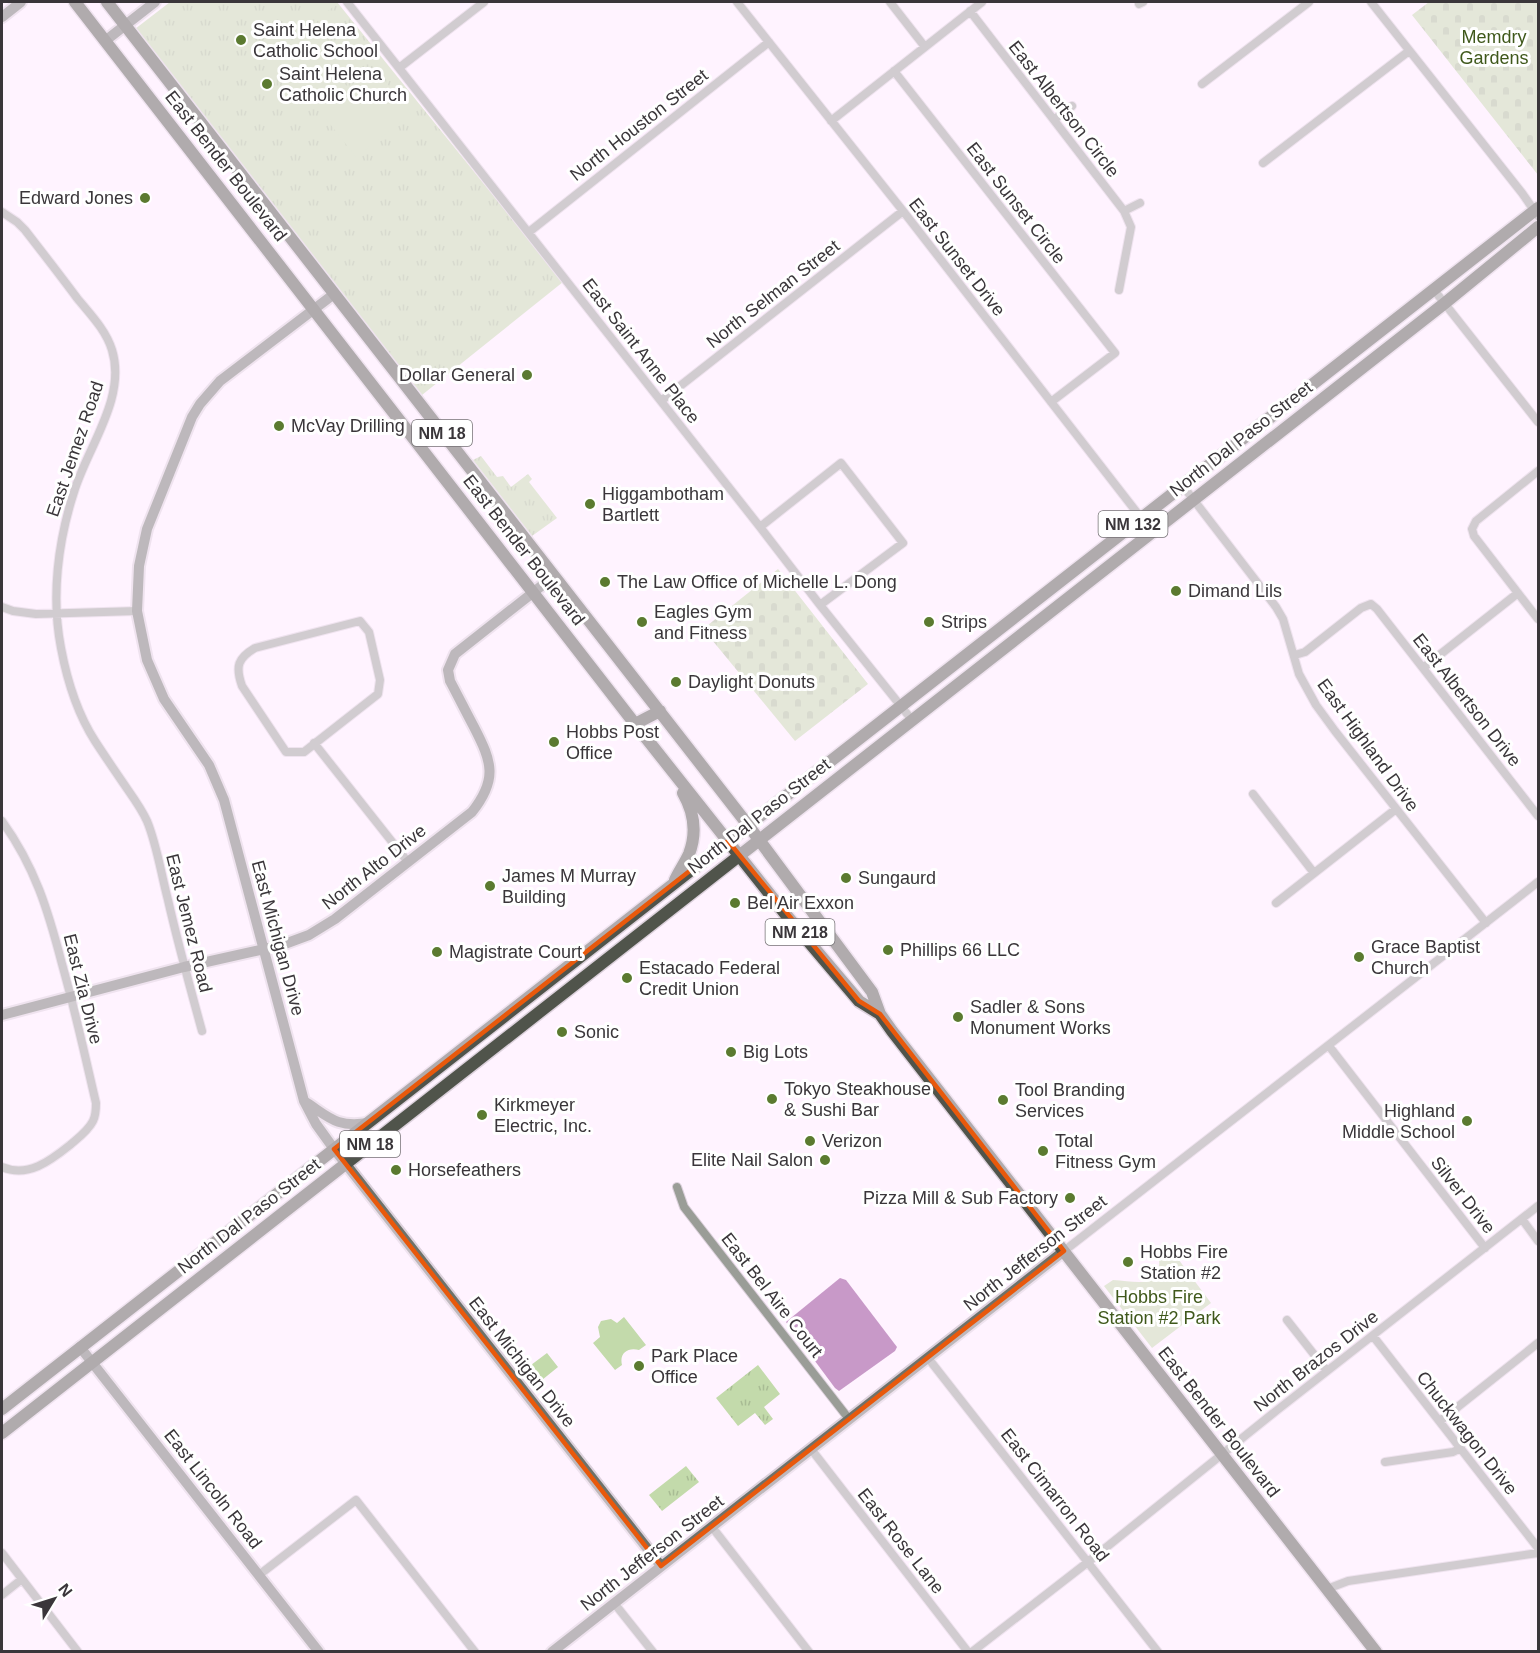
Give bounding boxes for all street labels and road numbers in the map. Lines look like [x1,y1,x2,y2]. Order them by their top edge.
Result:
street label: East Albertson Circle [1005,37,1123,181]
street label: North Houston Street [566,65,712,185]
street label: East Bender Boulevard [161,87,291,245]
street label: East Sunset Circle [963,139,1069,267]
street label: East Sunset Drive [905,194,1009,320]
street label: North Selman Street [703,236,843,352]
street label: East Saint Anne Place [578,275,704,427]
street label: North Dal Paso Street [1166,377,1316,501]
street label: East Jemez Road [42,379,108,519]
road number: NM 18 [412,420,472,446]
street label: East Bender Boulevard [459,471,589,629]
road number: NM 132 [1098,511,1168,537]
street label: East Albertson Drive [1409,630,1525,770]
street label: East Highland Drive [1313,675,1423,815]
street label: North Dal Paso Street [684,754,834,878]
street label: North Alto Drive [318,820,430,914]
street label: East Jemez Road [162,852,216,994]
street label: East Michigan Drive [248,858,308,1018]
road number: NM 218 [766,919,834,945]
street label: East Zia Drive [60,932,106,1046]
road number: NM 18 [340,1131,400,1157]
street label: Silver Drive [1427,1153,1499,1237]
street label: North Dal Paso Street [174,1154,324,1278]
street label: North Jefferson Street [960,1191,1110,1315]
street label: East Bel Aire Court [717,1229,827,1361]
street label: East Michigan Drive [465,1293,579,1431]
street label: North Brazos Drive [1250,1306,1382,1416]
street label: East Bender Boulevard [1154,1343,1284,1501]
street label: Chuckwagon Drive [1413,1367,1521,1499]
street label: East Lincoln Road [160,1425,266,1553]
street label: East Cimarron Road [997,1425,1113,1565]
street label: East Rose Lane [854,1484,948,1598]
street label: North Jefferson Street [577,1491,727,1615]

